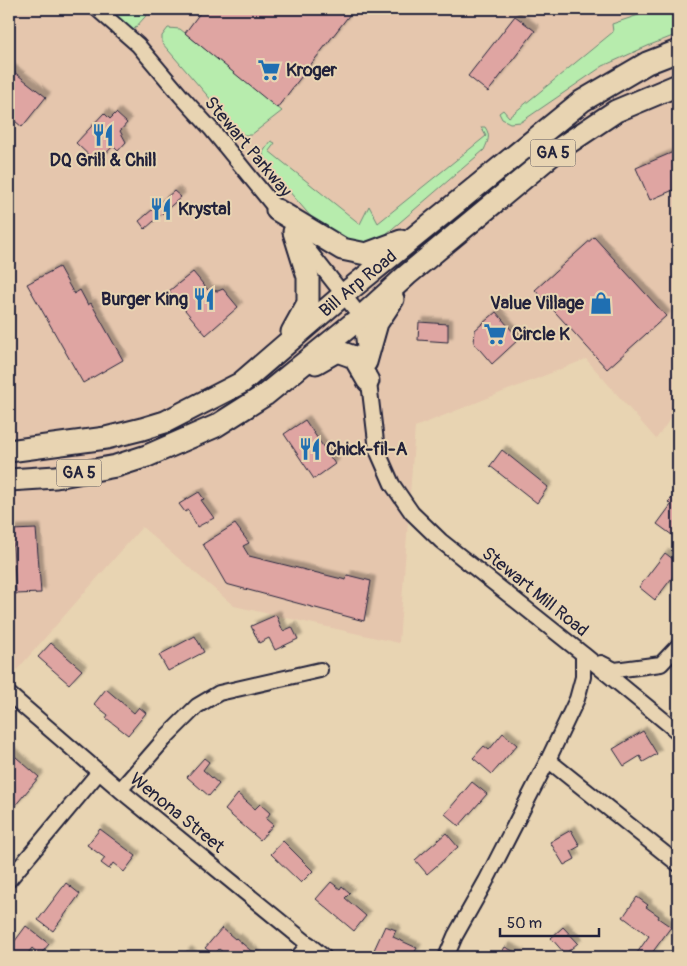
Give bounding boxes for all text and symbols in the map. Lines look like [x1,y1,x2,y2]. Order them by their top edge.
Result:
supermarket icon: Kroger [256,57,282,83]
place label: Kroger [286,59,338,82]
street label: Stewart Parkway [199,92,297,202]
restaurant icon: DQ Grill & Chill [90,122,116,148]
road number: GA 5 [530,140,576,167]
place label: DQ Grill & Chill [50,149,156,172]
restaurant icon: Krystal [148,196,174,222]
place label: Krystal [178,198,231,221]
street label: Bill Arp Road [314,245,401,322]
restaurant icon: Burger King [191,286,217,312]
place label: Burger King [101,288,188,311]
shop icon: Value Village [588,290,614,316]
place label: Value Village [490,292,585,315]
supermarket icon: Circle K [482,321,508,347]
place label: Circle K [512,323,570,346]
restaurant icon: Chick-fil-A [297,436,323,462]
place label: Chick-fil-A [326,438,408,461]
road number: GA 5 [56,459,102,486]
street label: Stewart Mill Road [477,542,593,642]
street label: Wenona Street [125,768,230,859]
scale bar [500,906,598,938]
text: 50 m [507,914,542,933]

